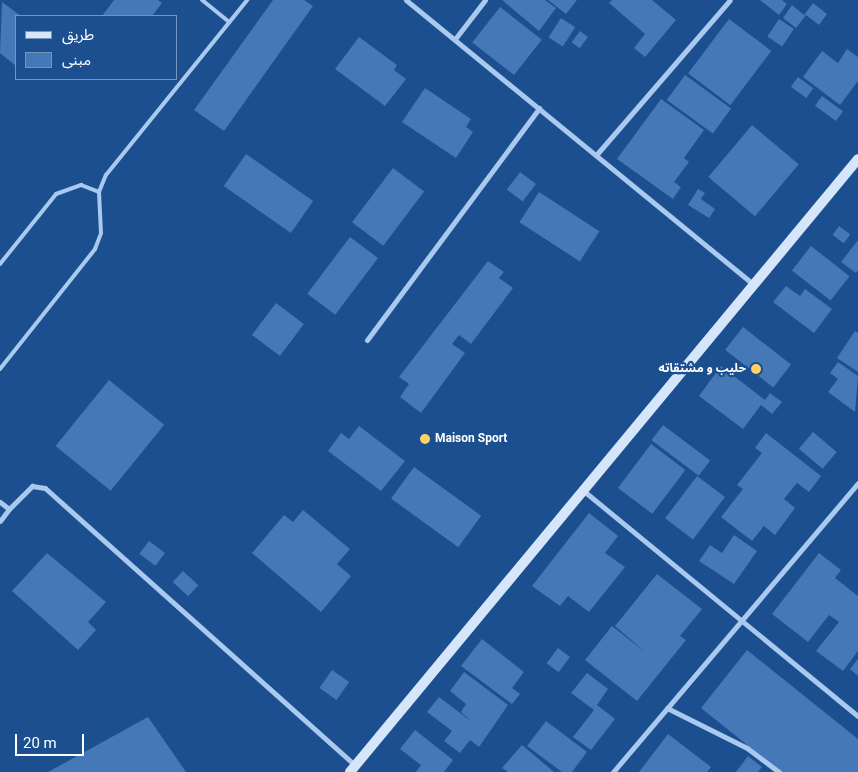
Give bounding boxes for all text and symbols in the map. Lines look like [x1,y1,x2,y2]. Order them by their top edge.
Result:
legend [15,15,178,80]
text: طريق [62,26,94,44]
text: مبنى [62,51,91,69]
place label: حليب و مشتقاته [659,362,746,376]
marker: حليب و مشتقاته [750,363,762,375]
place label: Maison Sport [435,432,507,446]
marker: Maison Sport [419,433,431,445]
scale bar [18,724,86,756]
text: 20 m [23,734,57,752]

